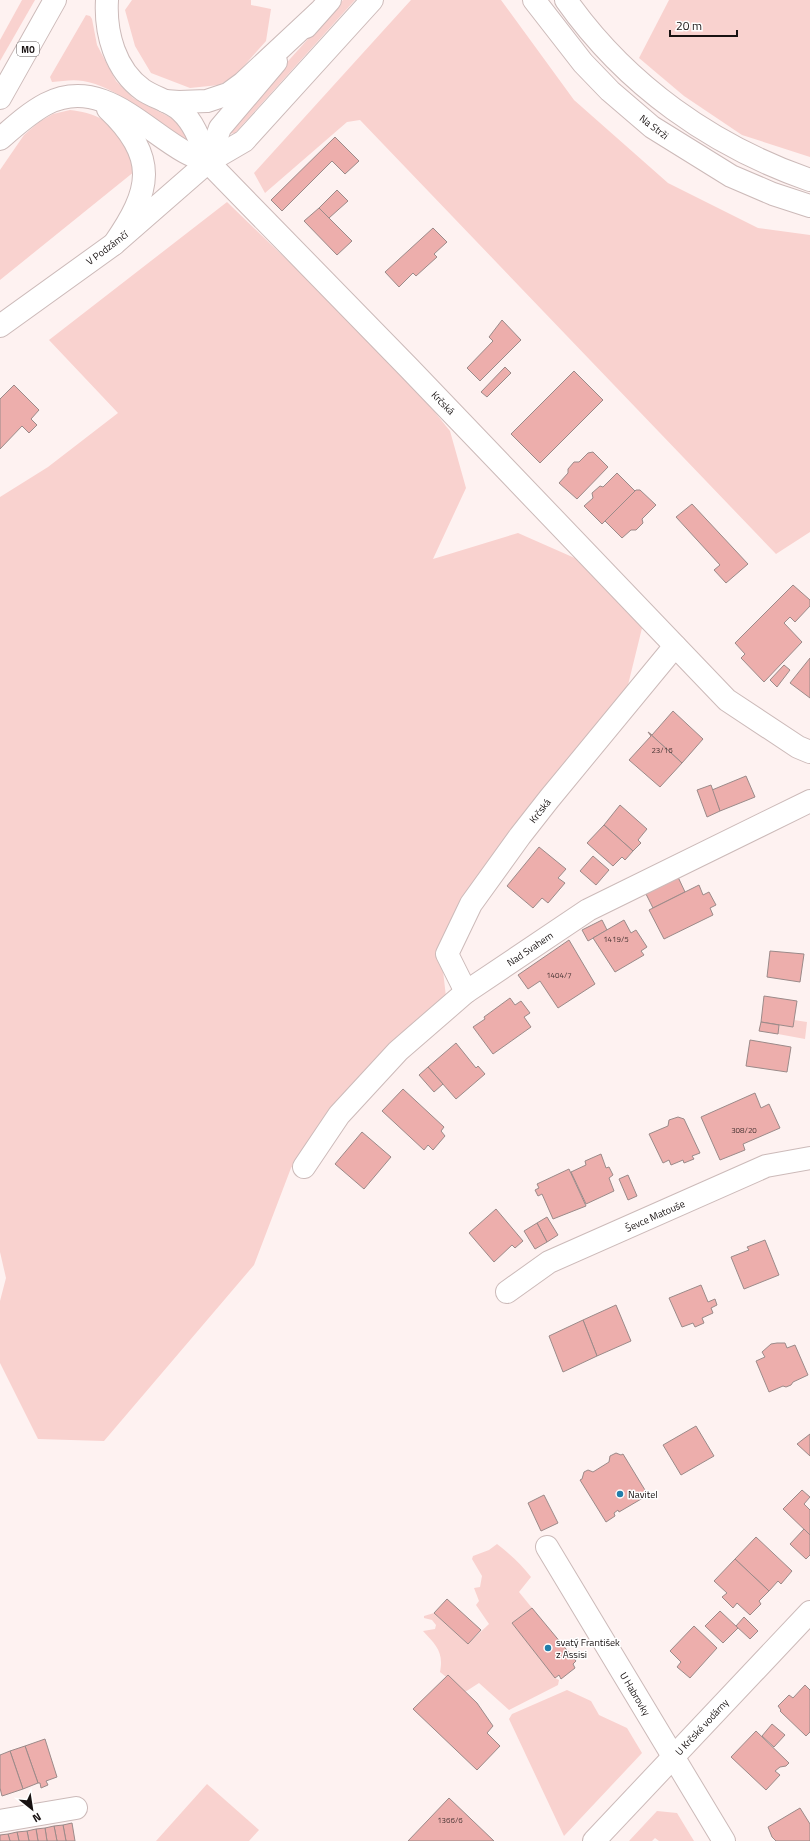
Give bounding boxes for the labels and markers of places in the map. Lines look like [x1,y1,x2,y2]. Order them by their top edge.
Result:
place label: Navitel [628,1487,658,1502]
marker: Navitel [615,1489,625,1499]
place label: svatý František z Assisi [556,1635,620,1662]
marker: svatý František z Assisi [543,1643,553,1653]

